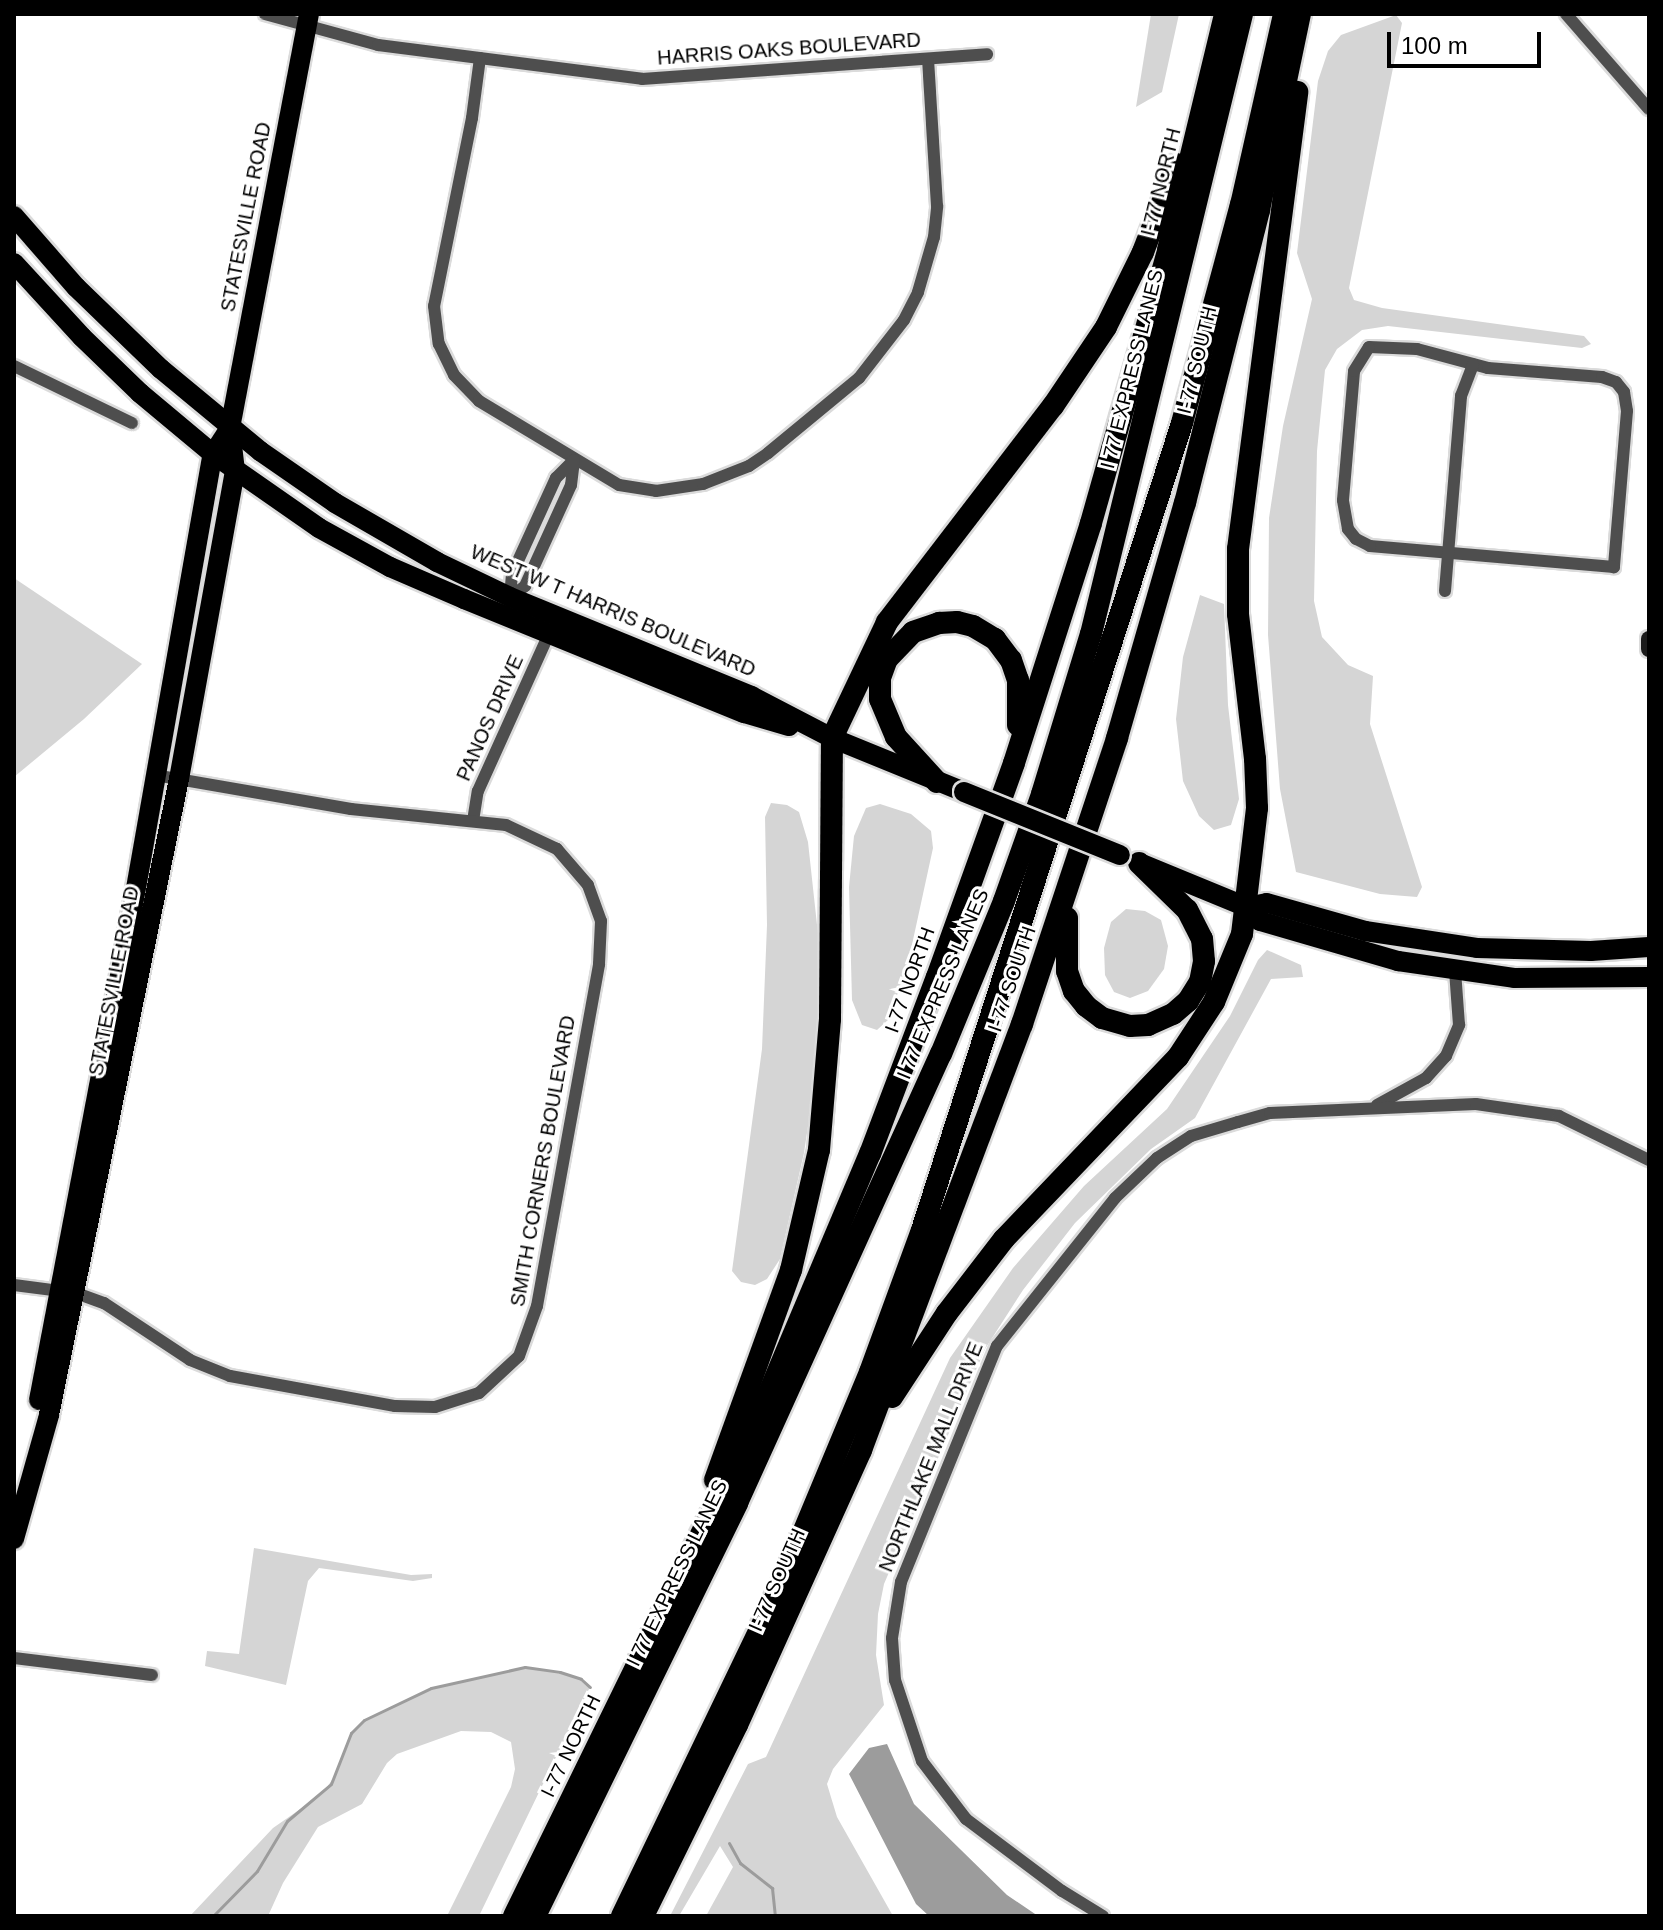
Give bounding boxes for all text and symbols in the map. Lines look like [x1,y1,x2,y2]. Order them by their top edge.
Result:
scale bar [1391,16,1545,66]
street label: HARRIS OAKS BOULEVARD [656,28,922,70]
text: 100 m [1401,32,1468,59]
street label: STATESVILLE ROAD [216,120,276,314]
street label: I-77 NORTH [1136,125,1186,239]
street label: I 77 EXPRESS LANES [1096,267,1168,471]
street label: I-77 SOUTH [1172,304,1222,416]
street label: WEST W T HARRIS BOULEVARD [466,540,760,682]
street label: PANOS DRIVE [452,651,528,785]
street label: STATESVILLE ROAD [84,884,144,1078]
street label: I 77 EXPRESS LANES [892,885,994,1083]
street label: I-77 SOUTH [983,923,1041,1035]
street label: I-77 NORTH [880,924,940,1036]
street label: SMITH CORNERS BOULEVARD [506,1014,580,1308]
street label: NORTHLAKE MALL DRIVE [874,1338,988,1576]
street label: I 77 EXPRESS LANES [621,1476,733,1670]
street label: I-77 SOUTH [744,1525,810,1635]
street label: I-77 NORTH [536,1691,606,1801]

